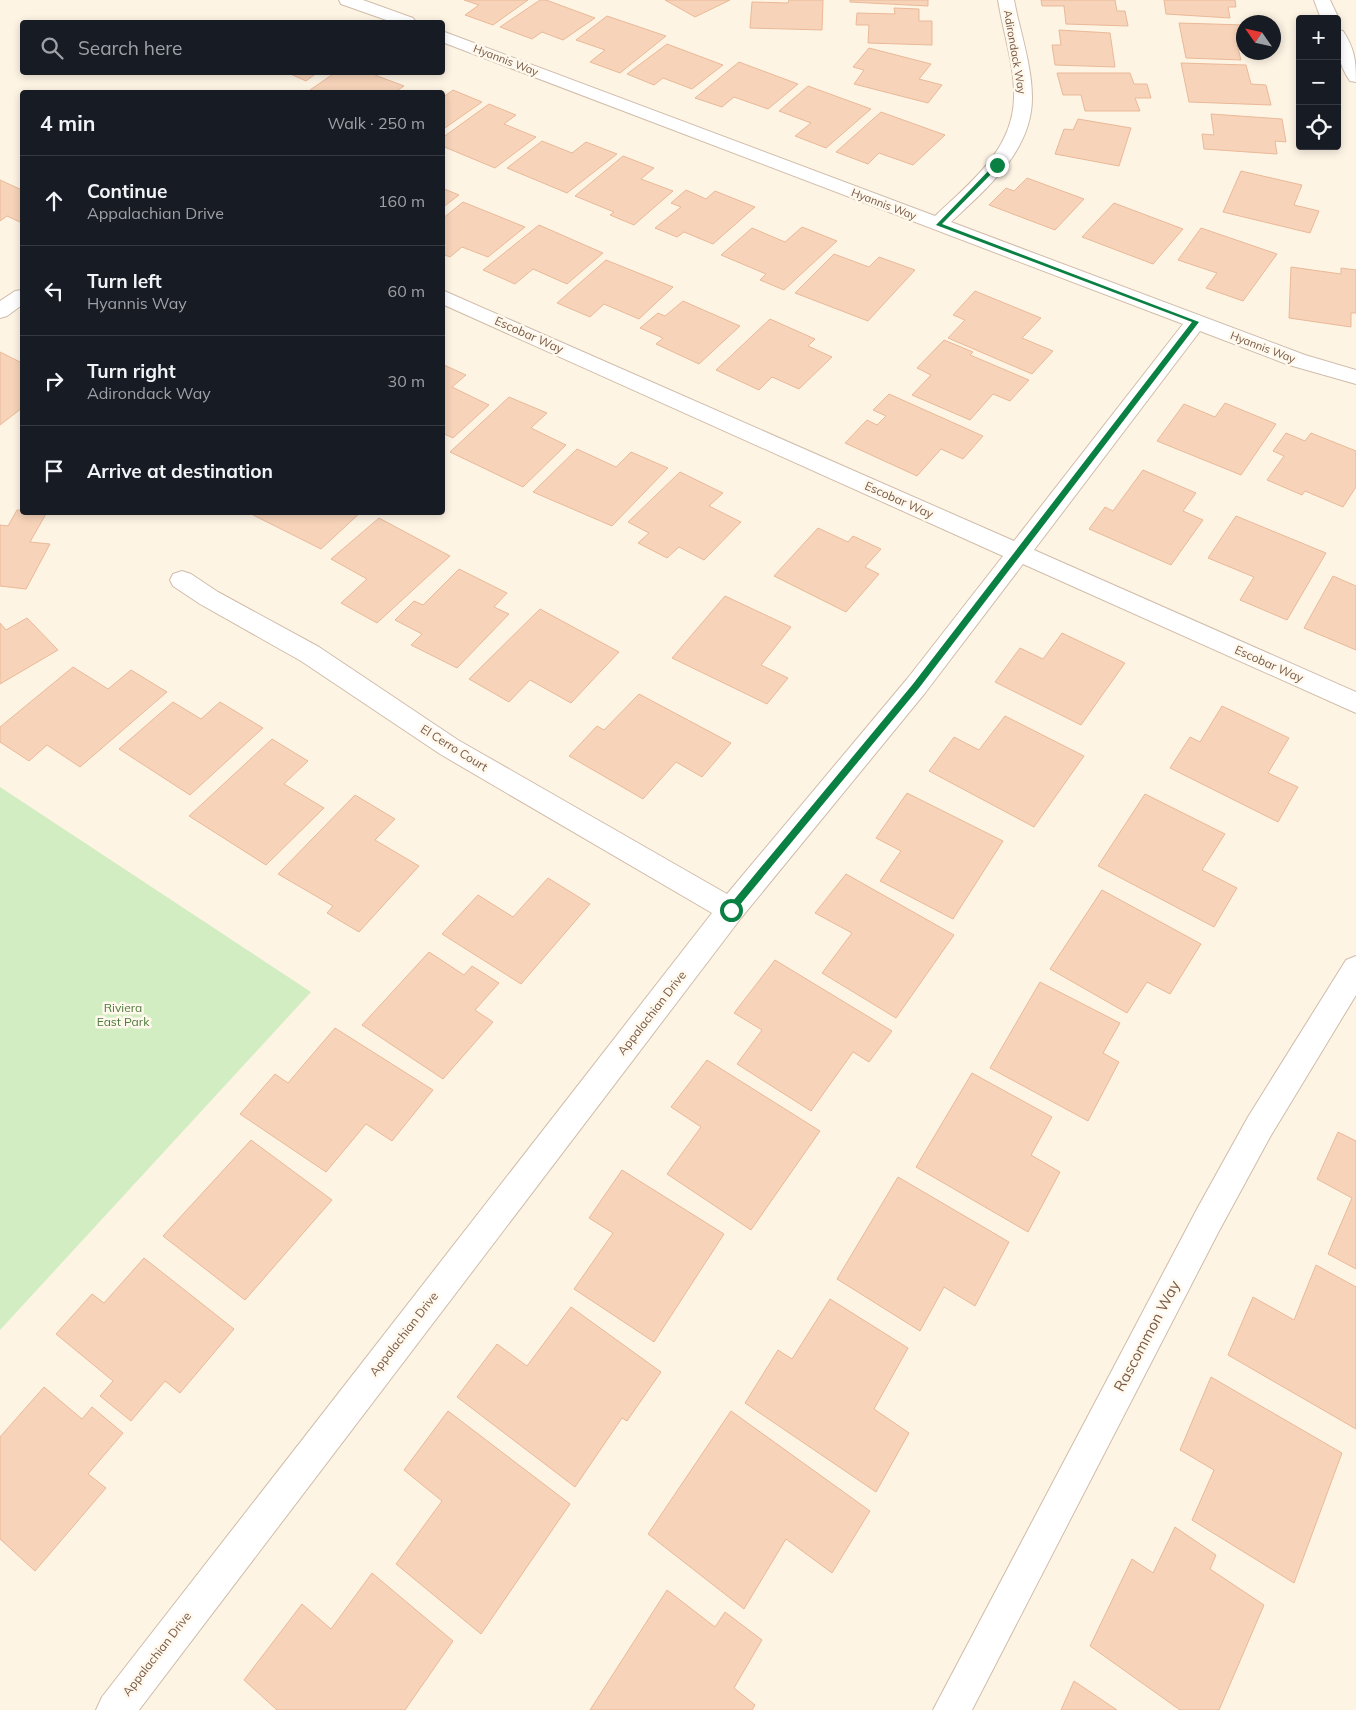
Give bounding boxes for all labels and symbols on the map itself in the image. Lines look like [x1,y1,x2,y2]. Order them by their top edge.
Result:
street label: Adirondack Way [1001,9,1029,95]
north arrow [1236,15,1281,60]
street label: Hyannis Way [471,41,541,79]
route end [986,154,1009,177]
street label: Hyannis Way [849,185,919,223]
street label: Escobar Way [493,313,566,357]
street label: Hyannis Way [1228,328,1298,366]
street label: Escobar Way [863,478,936,522]
street label: Escobar Way [1233,642,1306,686]
street label: El Cerro Court [418,721,491,774]
route start [720,899,743,922]
street label: Appalachian Drive [614,968,689,1058]
park label: Riviera East Park [97,1000,150,1029]
street label: Rascommon Way [1109,1277,1184,1395]
street label: Appalachian Drive [366,1289,441,1379]
street label: Appalachian Drive [119,1609,194,1699]

